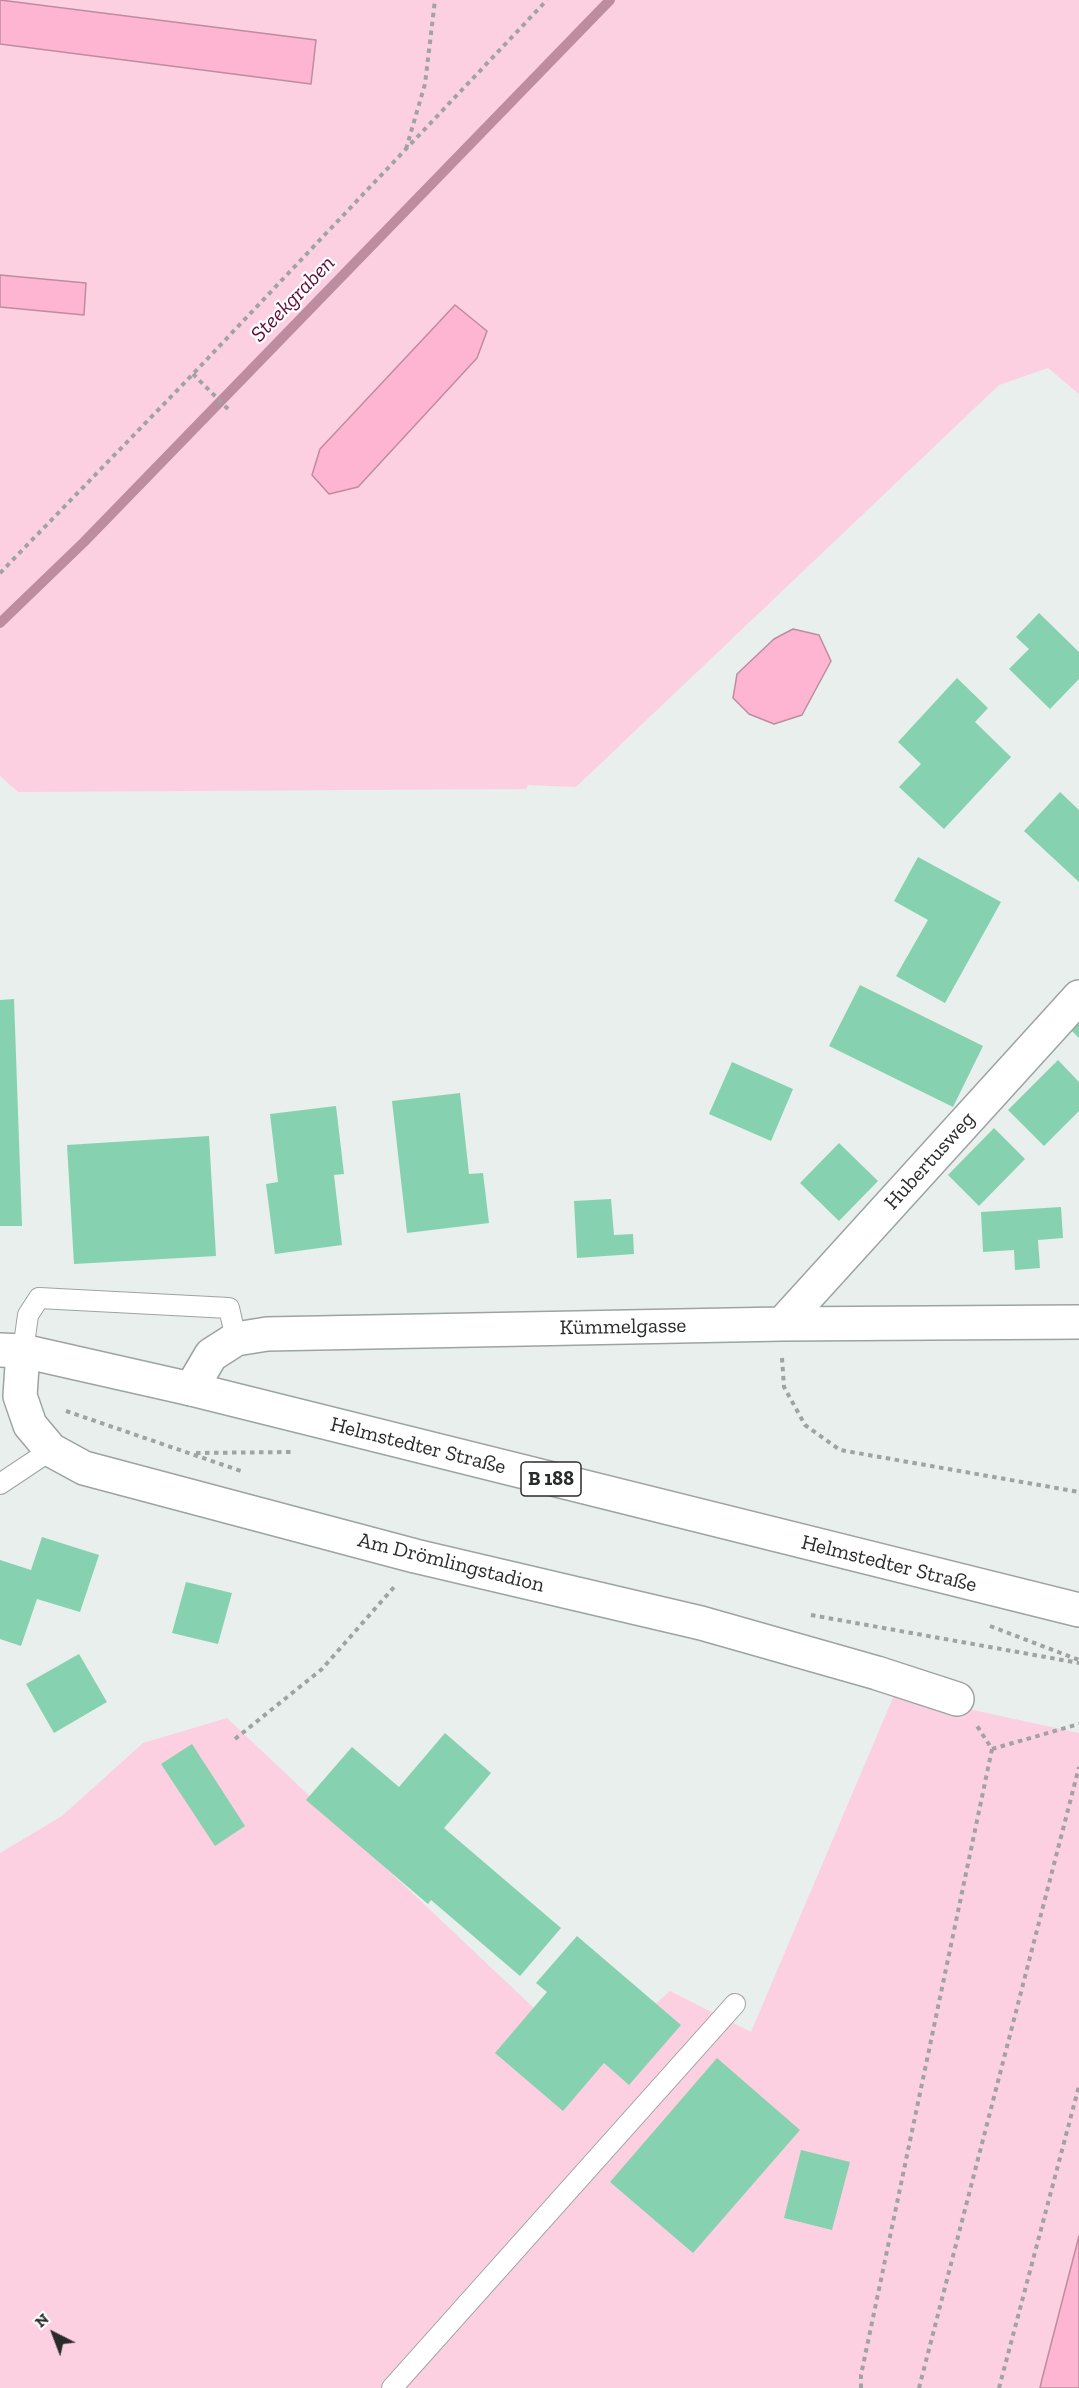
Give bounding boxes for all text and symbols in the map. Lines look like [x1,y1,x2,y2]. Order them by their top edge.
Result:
water label: Steekgraben [245,250,341,348]
street label: Hubertusweg [879,1107,981,1215]
street label: Kümmelgasse [559,1313,687,1341]
street label: Helmstedter Straße [328,1412,508,1480]
road number: B 188 [521,1462,581,1496]
street label: Am Drömlingstadion [355,1528,547,1598]
street label: Helmstedter Straße [799,1530,979,1598]
north arrow [24,2304,84,2364]
text: N [31,2309,52,2331]

